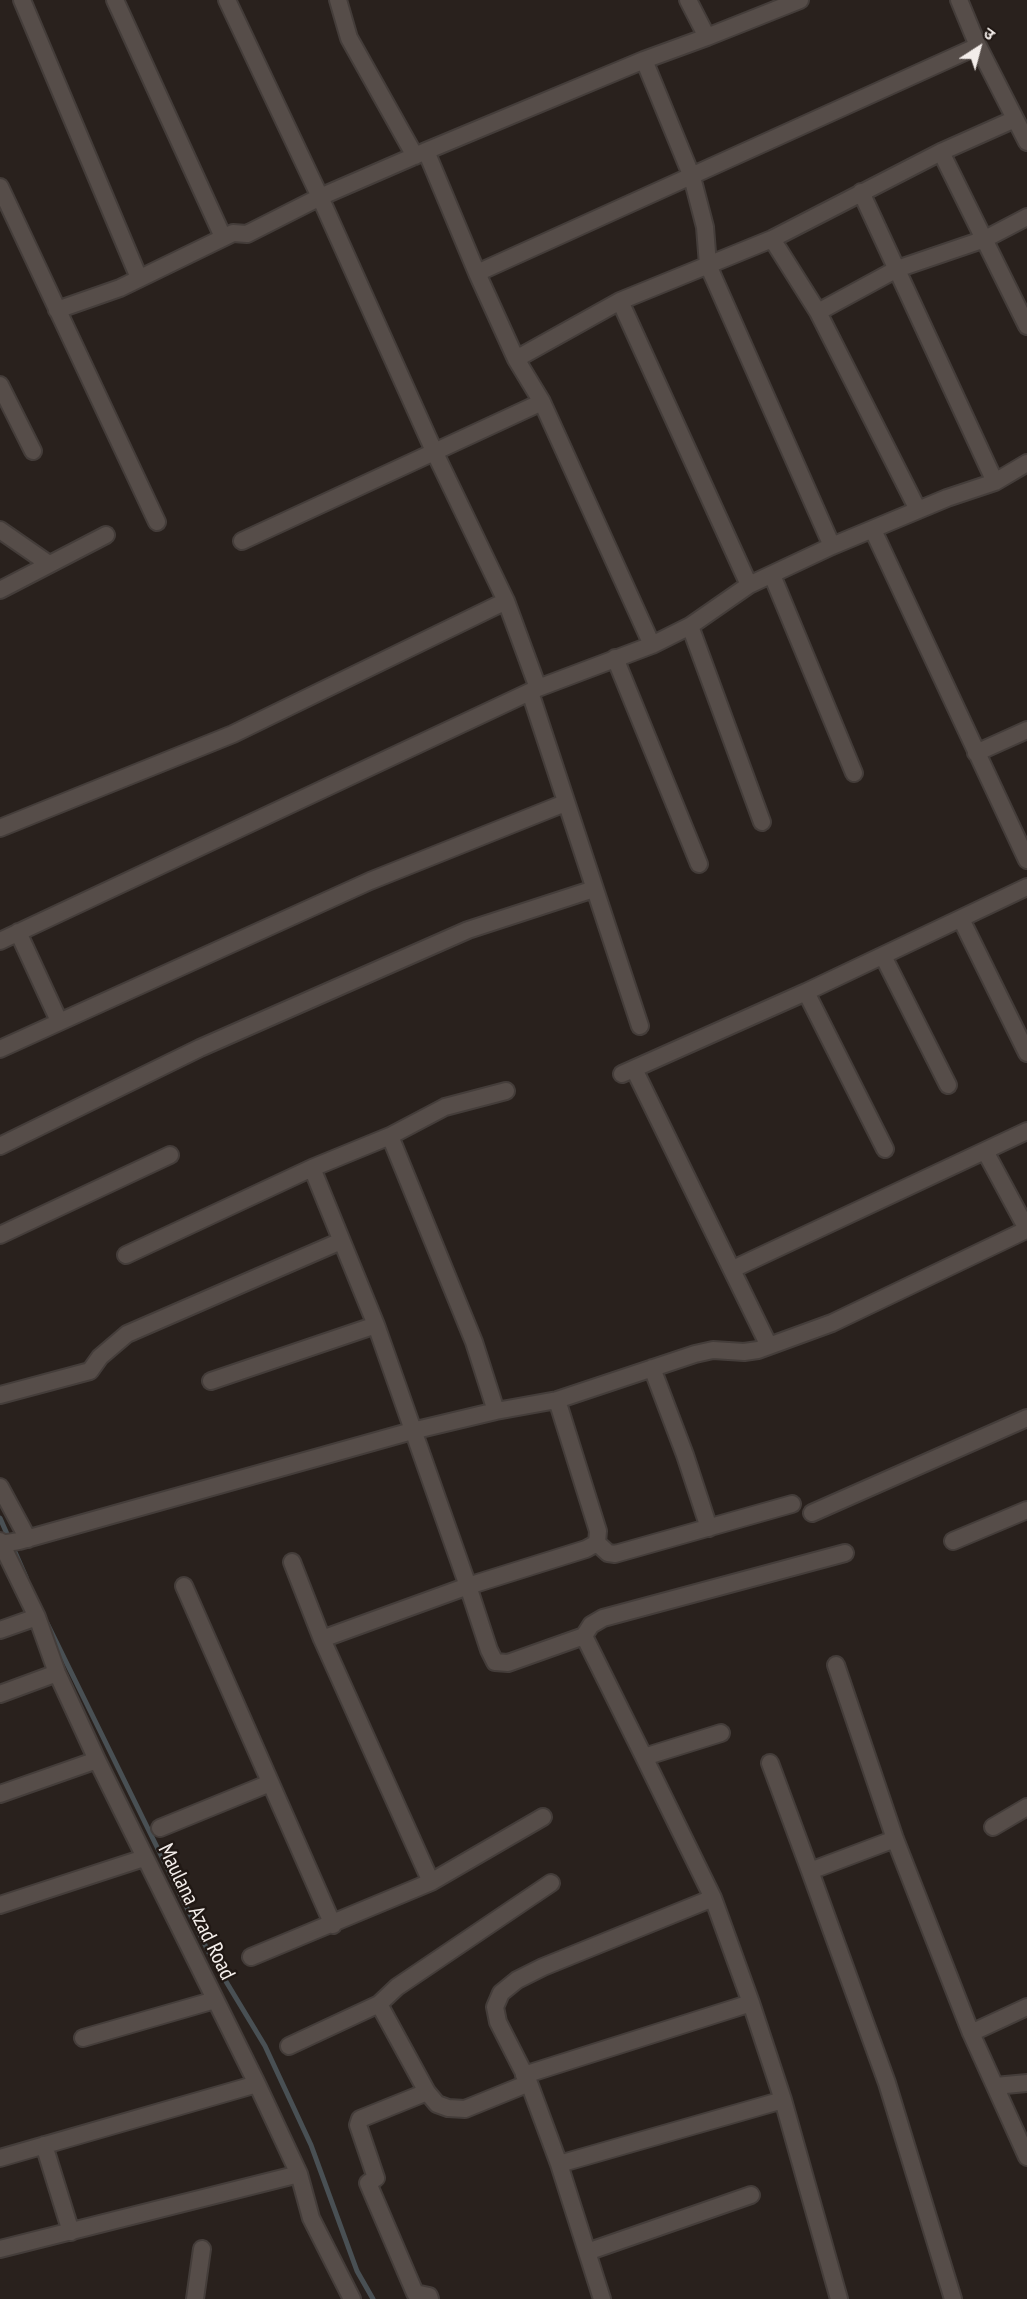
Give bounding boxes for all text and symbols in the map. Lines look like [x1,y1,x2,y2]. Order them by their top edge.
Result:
north arrow [949,18,1009,78]
text: उ [980,23,999,44]
street label: Maulana Azad Road [152,1840,240,1984]

